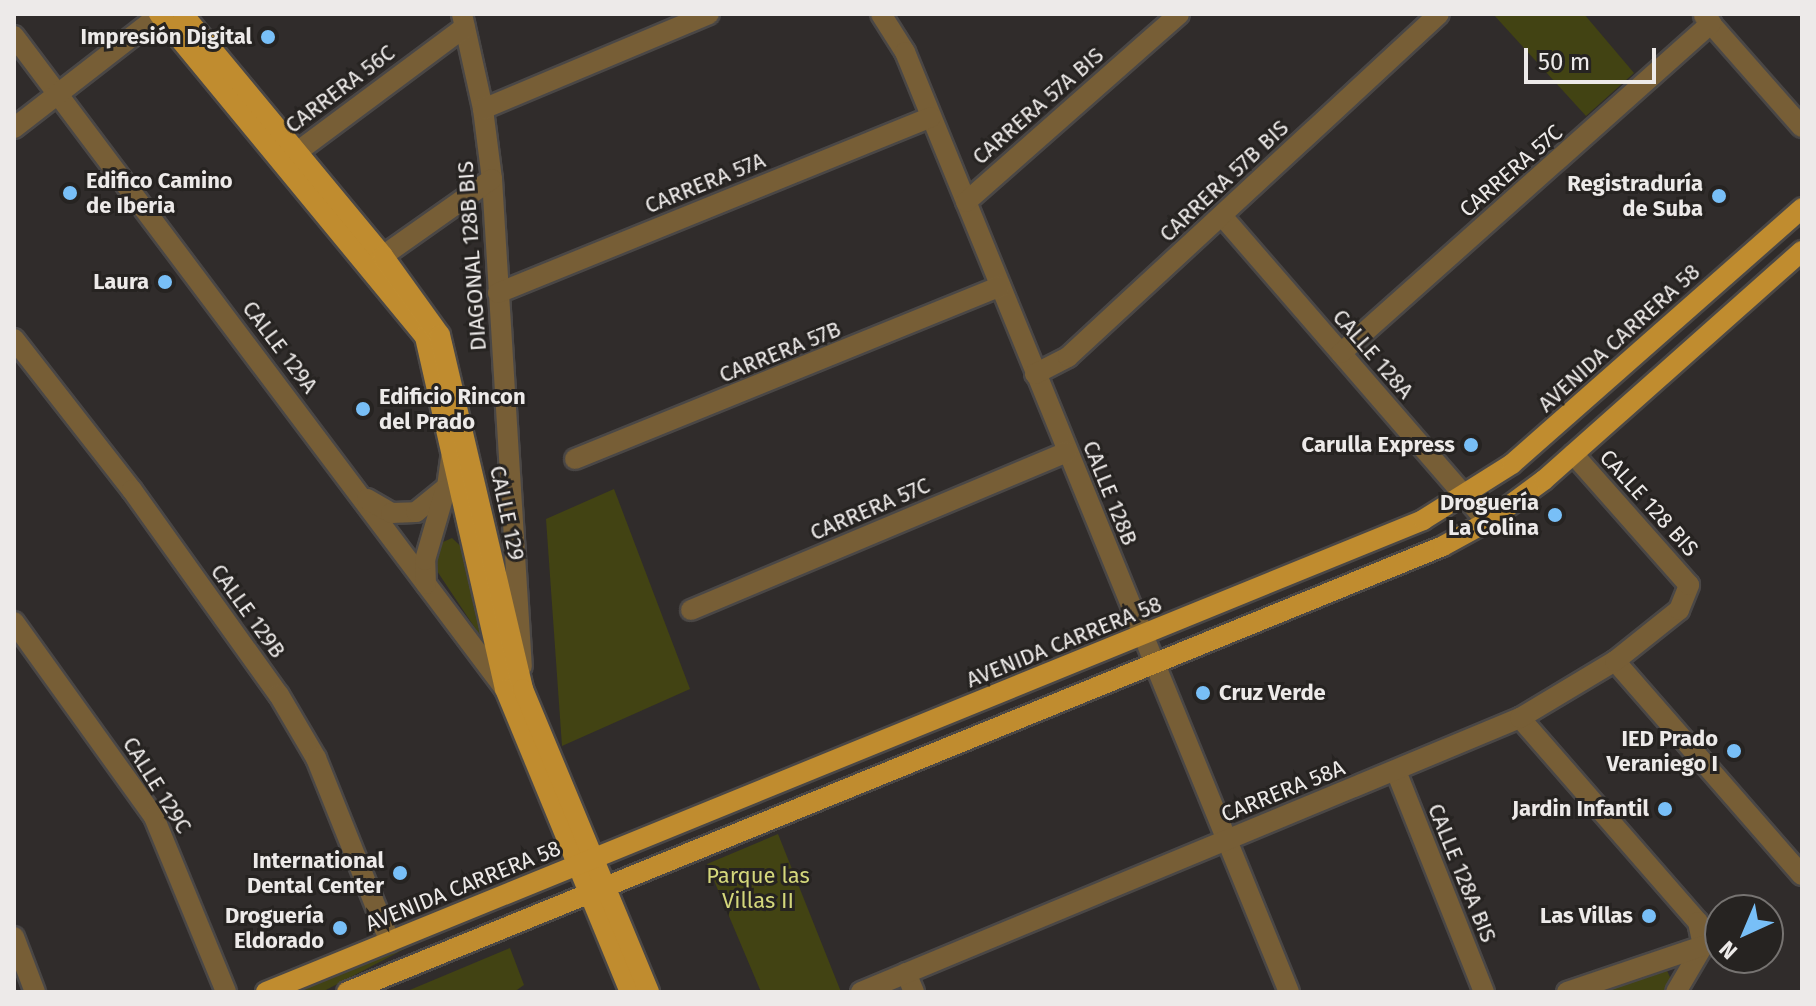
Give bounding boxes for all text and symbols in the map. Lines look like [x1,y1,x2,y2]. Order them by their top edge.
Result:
place label: Impresión Digital [80,24,252,50]
marker: Impresión Digital [259,28,277,46]
scale bar [1528,32,1660,82]
street label: CARRERA 56C [280,39,400,139]
street label: CARRERA 57A BIS [967,42,1109,170]
text: 50 m [1538,48,1590,76]
street label: CARRERA 57B BIS [1154,115,1294,247]
street label: CARRERA 57C [1454,119,1568,223]
street label: CARRERA 57A [641,147,769,219]
street label: DIAGONAL 128B BIS [452,160,492,352]
place label: Edifico Camino de Iberia [86,167,233,218]
place label: Registraduría de Suba [1567,170,1703,222]
marker: Edifico Camino de Iberia [61,184,79,202]
marker: Registraduría de Suba [1710,187,1728,205]
street label: AVENIDA CARRERA 58 [1533,258,1705,418]
place label: Laura [93,269,149,295]
marker: Laura [156,273,174,291]
street label: CALLE 129A [237,296,323,398]
street label: CALLE 128A [1327,304,1419,404]
street label: CARRERA 57B [715,316,845,388]
place label: Edificio Rincon del Prado [379,383,526,434]
marker: Edificio Rincon del Prado [354,400,372,418]
place label: Carulla Express [1302,432,1455,458]
marker: Carulla Express [1462,436,1480,454]
street label: CALLE 128B [1077,437,1143,549]
street label: CALLE 128 BIS [1594,444,1704,562]
street label: CALLE 129 [484,463,530,563]
street label: CARRERA 57C [806,472,934,546]
place label: Droguería La Colina [1440,489,1539,540]
marker: Droguería La Colina [1546,506,1564,524]
street label: CALLE 129B [205,559,291,663]
street label: AVENIDA CARRERA 58 [962,591,1166,693]
place label: Cruz Verde [1219,680,1326,706]
marker: Cruz Verde [1194,684,1212,702]
place label: IED Prado Veraniego I [1607,725,1718,776]
street label: CALLE 129C [117,732,197,838]
marker: IED Prado Veraniego I [1725,742,1743,760]
street label: CARRERA 58A [1217,754,1349,828]
place label: Jardin Infantil [1512,796,1649,822]
street label: CALLE 128A BIS [1422,800,1502,946]
marker: Jardin Infantil [1656,800,1674,818]
street label: AVENIDA CARRERA 58 [361,835,565,937]
place label: International Dental Center [247,847,384,898]
park label: Parque las Villas II [706,862,810,914]
marker: International Dental Center [391,864,409,882]
north arrow [1704,894,1784,974]
place label: Droguería Eldorado [225,902,324,954]
place label: Las Villas [1540,903,1633,929]
marker: Las Villas [1640,907,1658,925]
marker: Droguería Eldorado [331,919,349,937]
text: N [1714,935,1743,965]

